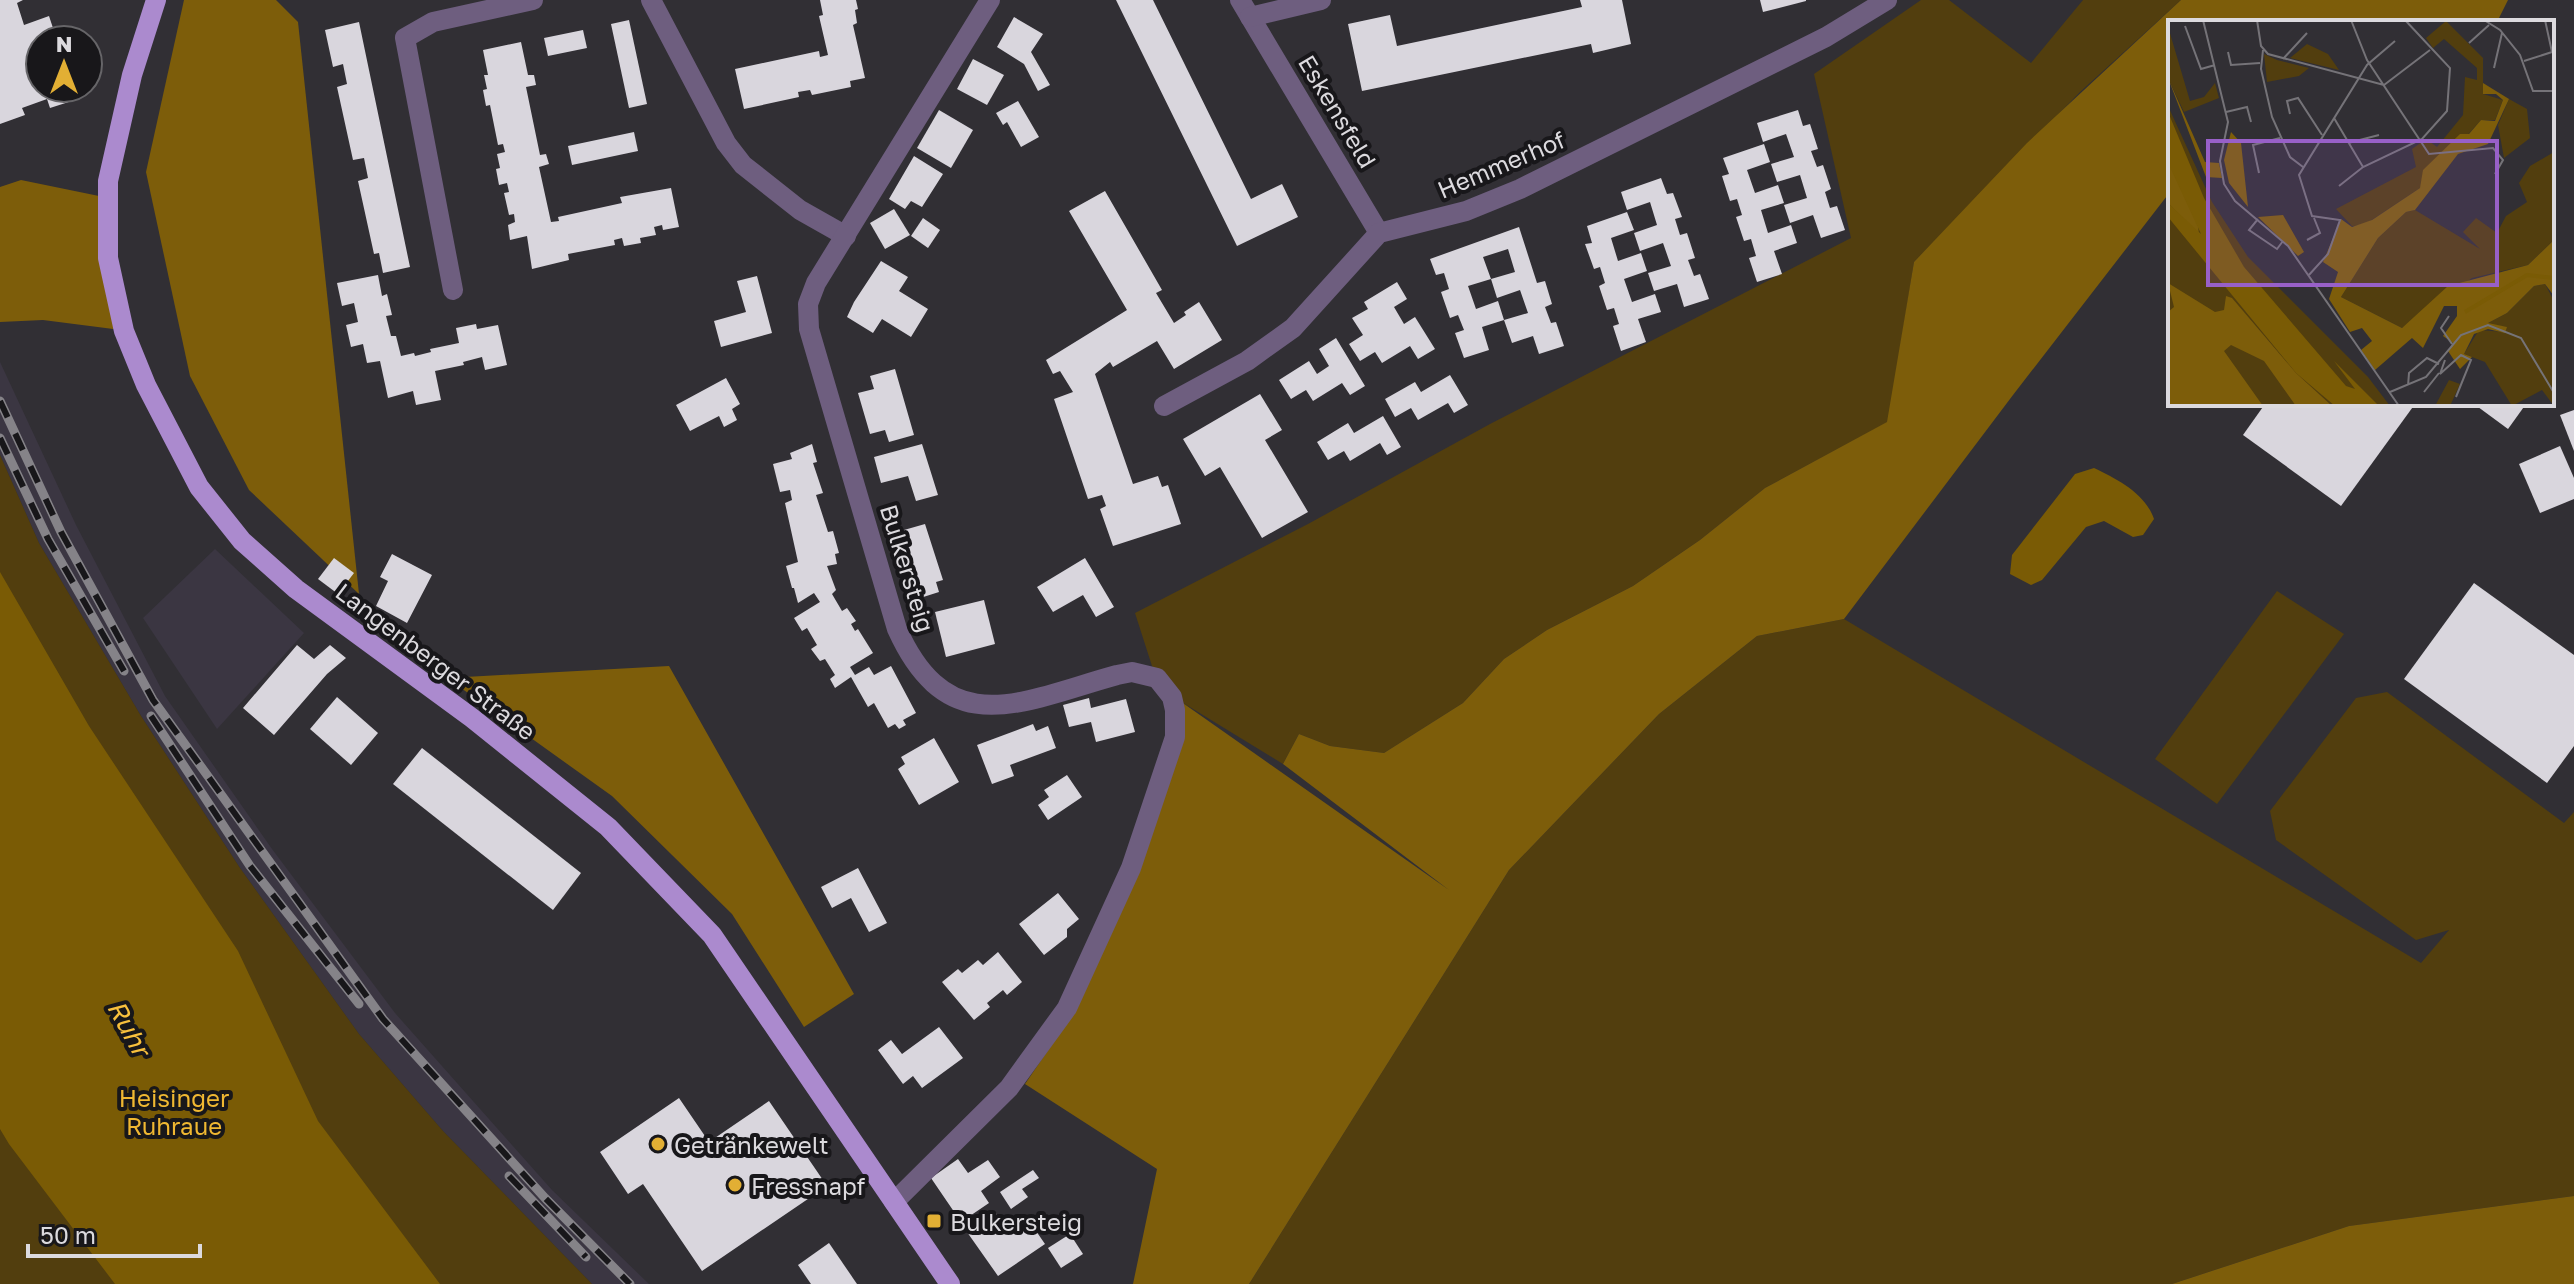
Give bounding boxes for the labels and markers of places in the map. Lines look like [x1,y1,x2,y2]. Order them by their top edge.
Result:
place label: Getränkewelt [674,1130,829,1159]
marker: Getränkewelt [649,1135,667,1153]
place label: Fressnapf [751,1171,866,1200]
marker: Fressnapf [726,1176,744,1194]
place label: Bulkersteig [950,1207,1082,1236]
marker: Bulkersteig [925,1212,943,1230]

